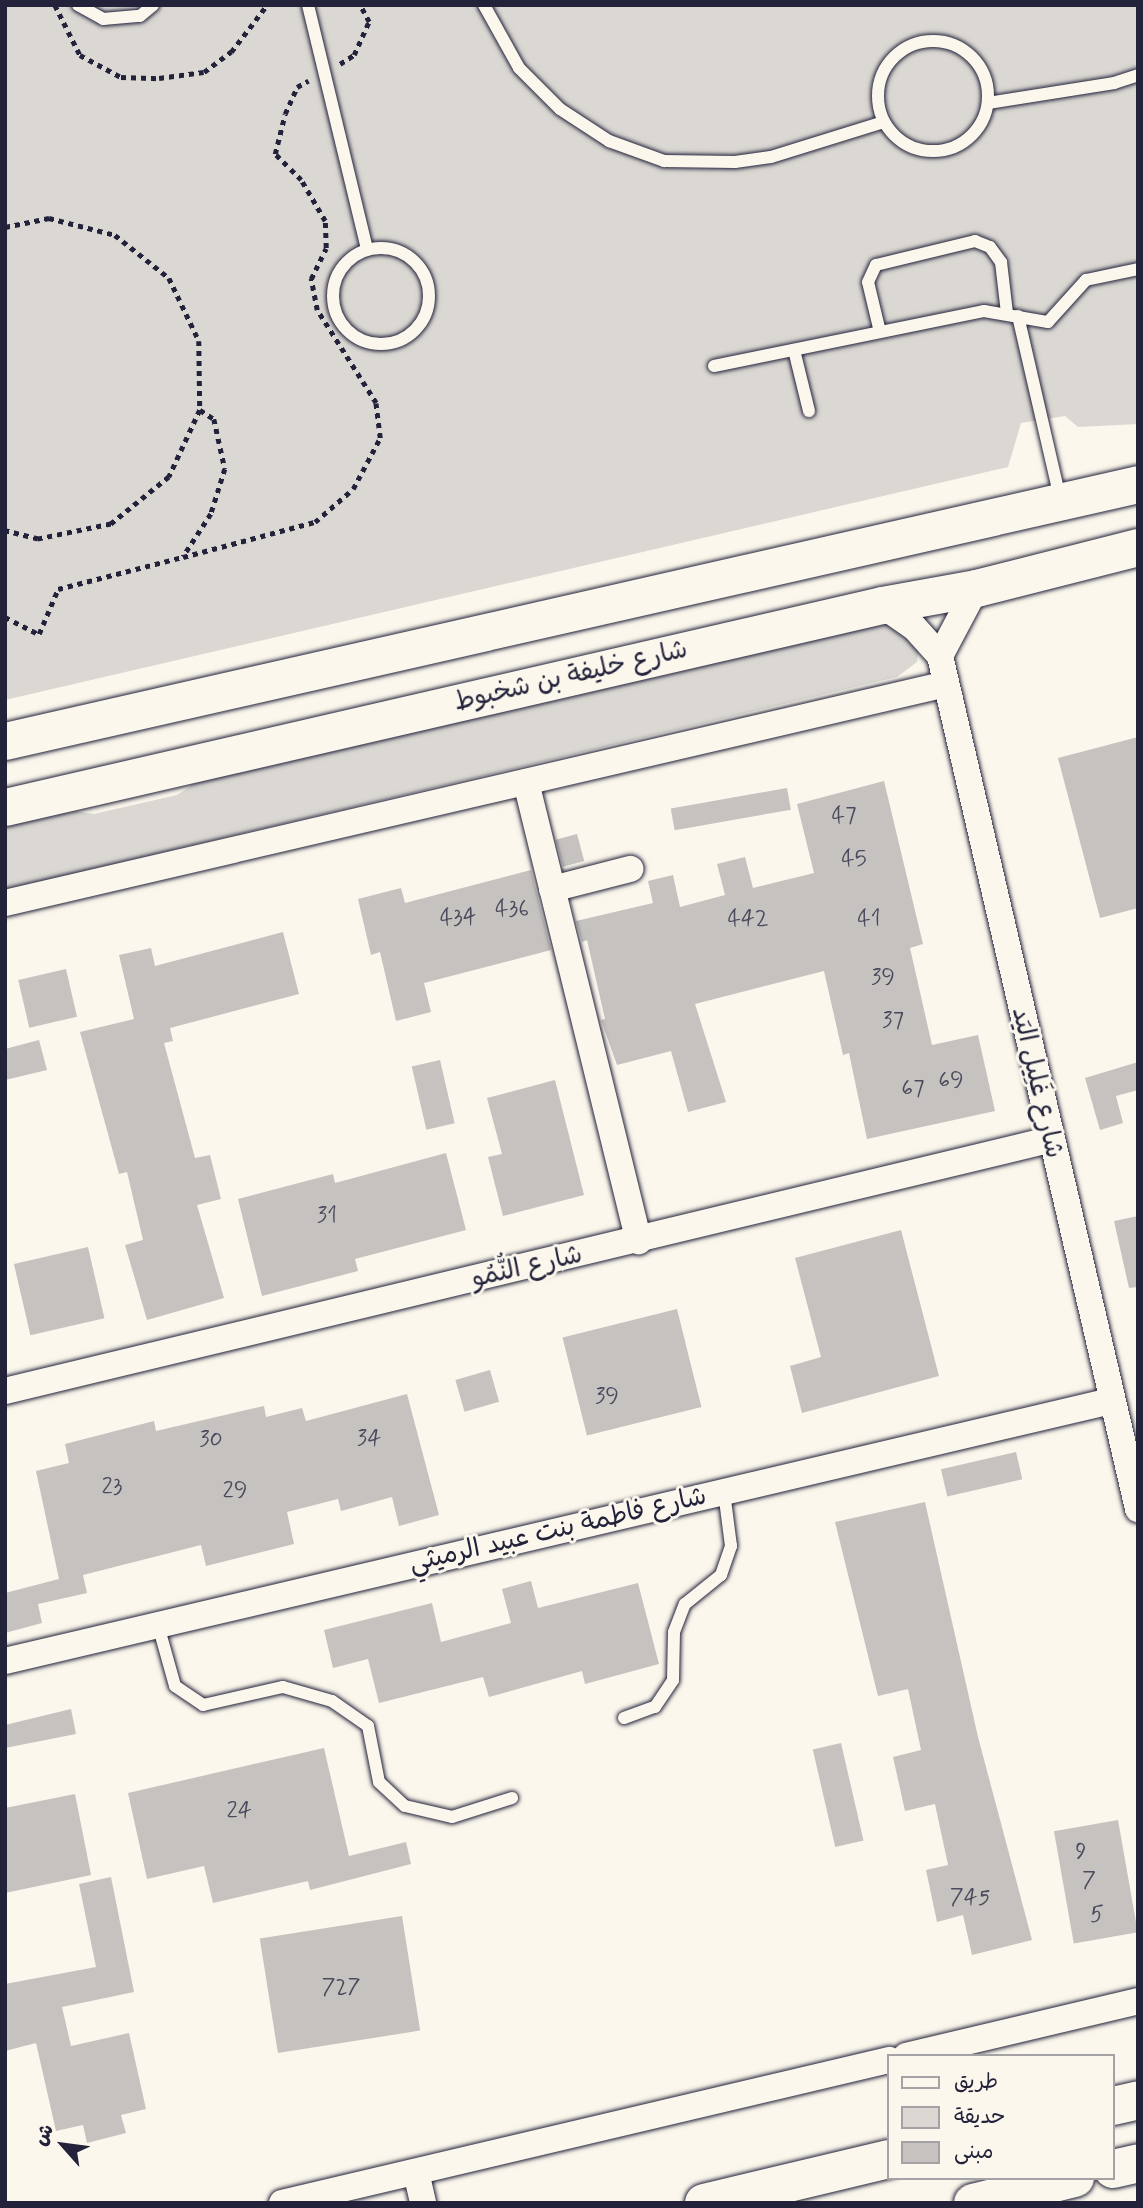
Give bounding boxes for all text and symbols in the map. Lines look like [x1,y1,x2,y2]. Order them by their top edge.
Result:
street label: شارع خليفة بن شخبوط [451,635,691,719]
house number: 47 [832,802,856,830]
house number: 45 [841,845,867,873]
house number: 436 [495,895,529,923]
house number: 434 [440,904,476,932]
house number: 442 [727,905,769,933]
house number: 41 [857,905,881,933]
house number: 39 [871,964,895,992]
street label: شارع غَلِيل اليَد [1003,1005,1069,1161]
house number: 37 [882,1007,904,1035]
house number: 69 [938,1067,964,1095]
house number: 67 [901,1075,925,1103]
house number: 31 [317,1202,337,1230]
street label: شارع النُّمُو [468,1240,586,1296]
house number: 39 [595,1383,619,1411]
house number: 34 [357,1425,381,1453]
house number: 30 [199,1426,223,1454]
house number: 23 [102,1473,122,1501]
house number: 29 [223,1477,247,1505]
street label: شارع فاطمة بنت عبيد الرميثي [406,1482,710,1580]
house number: 24 [226,1797,252,1825]
house number: 9 [1075,1838,1087,1866]
house number: 7 [1082,1867,1096,1895]
house number: 745 [950,1884,990,1912]
house number: 5 [1090,1901,1104,1929]
house number: 727 [322,1974,360,2002]
legend [888,2054,1115,2180]
text: طريق [954,2068,998,2096]
text: حديقة [954,2103,1005,2131]
north arrow [28,2110,98,2180]
text: ش [28,2120,60,2150]
text: مبنى [954,2138,993,2166]

